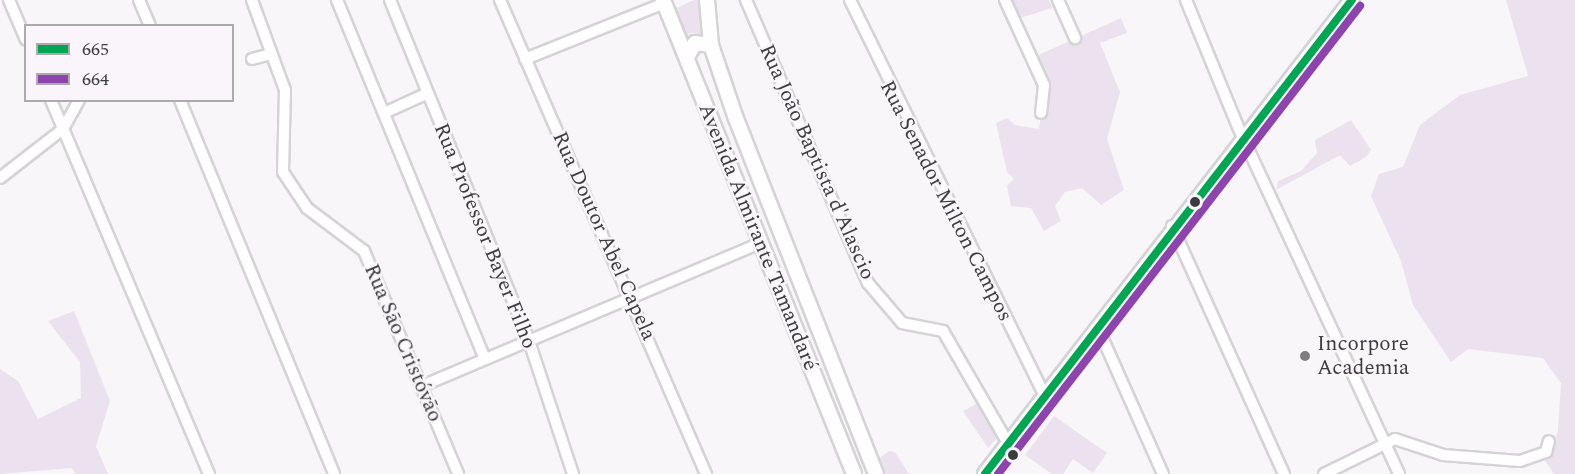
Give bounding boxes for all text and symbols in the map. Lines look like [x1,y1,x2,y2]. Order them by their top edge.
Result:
legend [24,24,234,102]
text: 665 [82,36,109,63]
street label: Rua João Baptista d'Alascio [754,40,880,284]
text: 664 [82,66,109,93]
street label: Rua Senador Milton Campos [874,76,1018,326]
street label: Avenida Almirante Tamandaré [693,100,823,374]
street label: Rua Professor Bayer Filho [428,120,542,352]
street label: Rua Doutor Abel Capela [547,128,661,344]
unlabelled marker [1189,196,1201,208]
street label: Rua São Cristóvão [358,260,448,426]
place label: Incorpore Academia [1317,331,1409,381]
marker: Incorpore Academia [1298,349,1312,363]
unlabelled marker [1007,449,1019,461]

